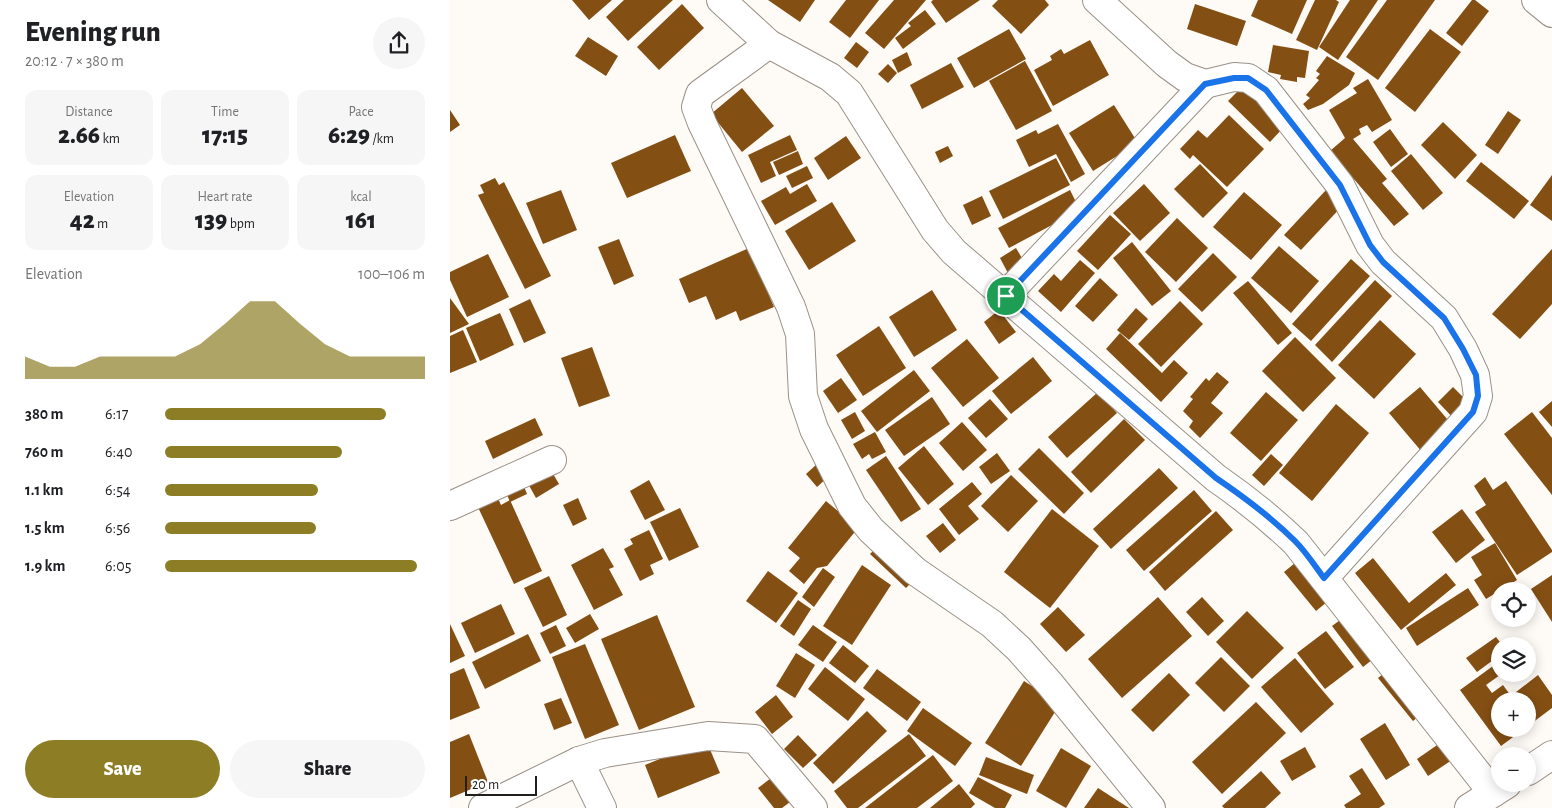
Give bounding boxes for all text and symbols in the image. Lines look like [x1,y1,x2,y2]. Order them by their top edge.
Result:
button: share [373,17,425,69]
text: Evening run [25,19,161,47]
text: 20:12 · 7 × 380 m [25,53,124,69]
text: Distance [65,105,113,119]
text: Time [211,105,239,119]
text: Pace [348,105,374,119]
text: 2.66 [58,123,100,148]
text: 17:15 [202,123,248,148]
text: 6:29 [328,123,370,148]
text: km [100,132,120,146]
text: /km [370,132,394,146]
text: Elevation [64,190,114,204]
text: Heart rate [198,190,252,204]
text: kcal [350,190,372,204]
text: 42 [70,208,95,233]
text: 139 [195,208,227,233]
text: 161 [346,208,376,233]
text: m [95,217,108,231]
text: bpm [227,217,255,231]
text: Elevation [25,266,83,282]
text: 100–106 m [358,266,425,282]
pin [985,275,1027,317]
icon: arrive [992,282,1020,310]
text: 380 m [25,406,63,422]
text: 6:17 [105,406,128,422]
text: 760 m [25,444,63,460]
text: 6:40 [105,444,132,460]
text: 1.1 km [25,482,63,498]
text: 6:54 [105,482,131,498]
text: 1.5 km [25,520,65,536]
text: 6:56 [105,520,130,536]
text: 1.9 km [25,558,65,574]
text: 6:05 [105,558,131,574]
map controls [1491,582,1536,792]
button: locate [1491,582,1536,627]
button: layers [1491,637,1536,682]
button: + [1491,692,1536,737]
button: Save [25,740,220,798]
button: Share [230,740,425,798]
button: − [1491,747,1536,792]
scale bar [465,773,538,796]
text: 20 m [472,778,499,792]

